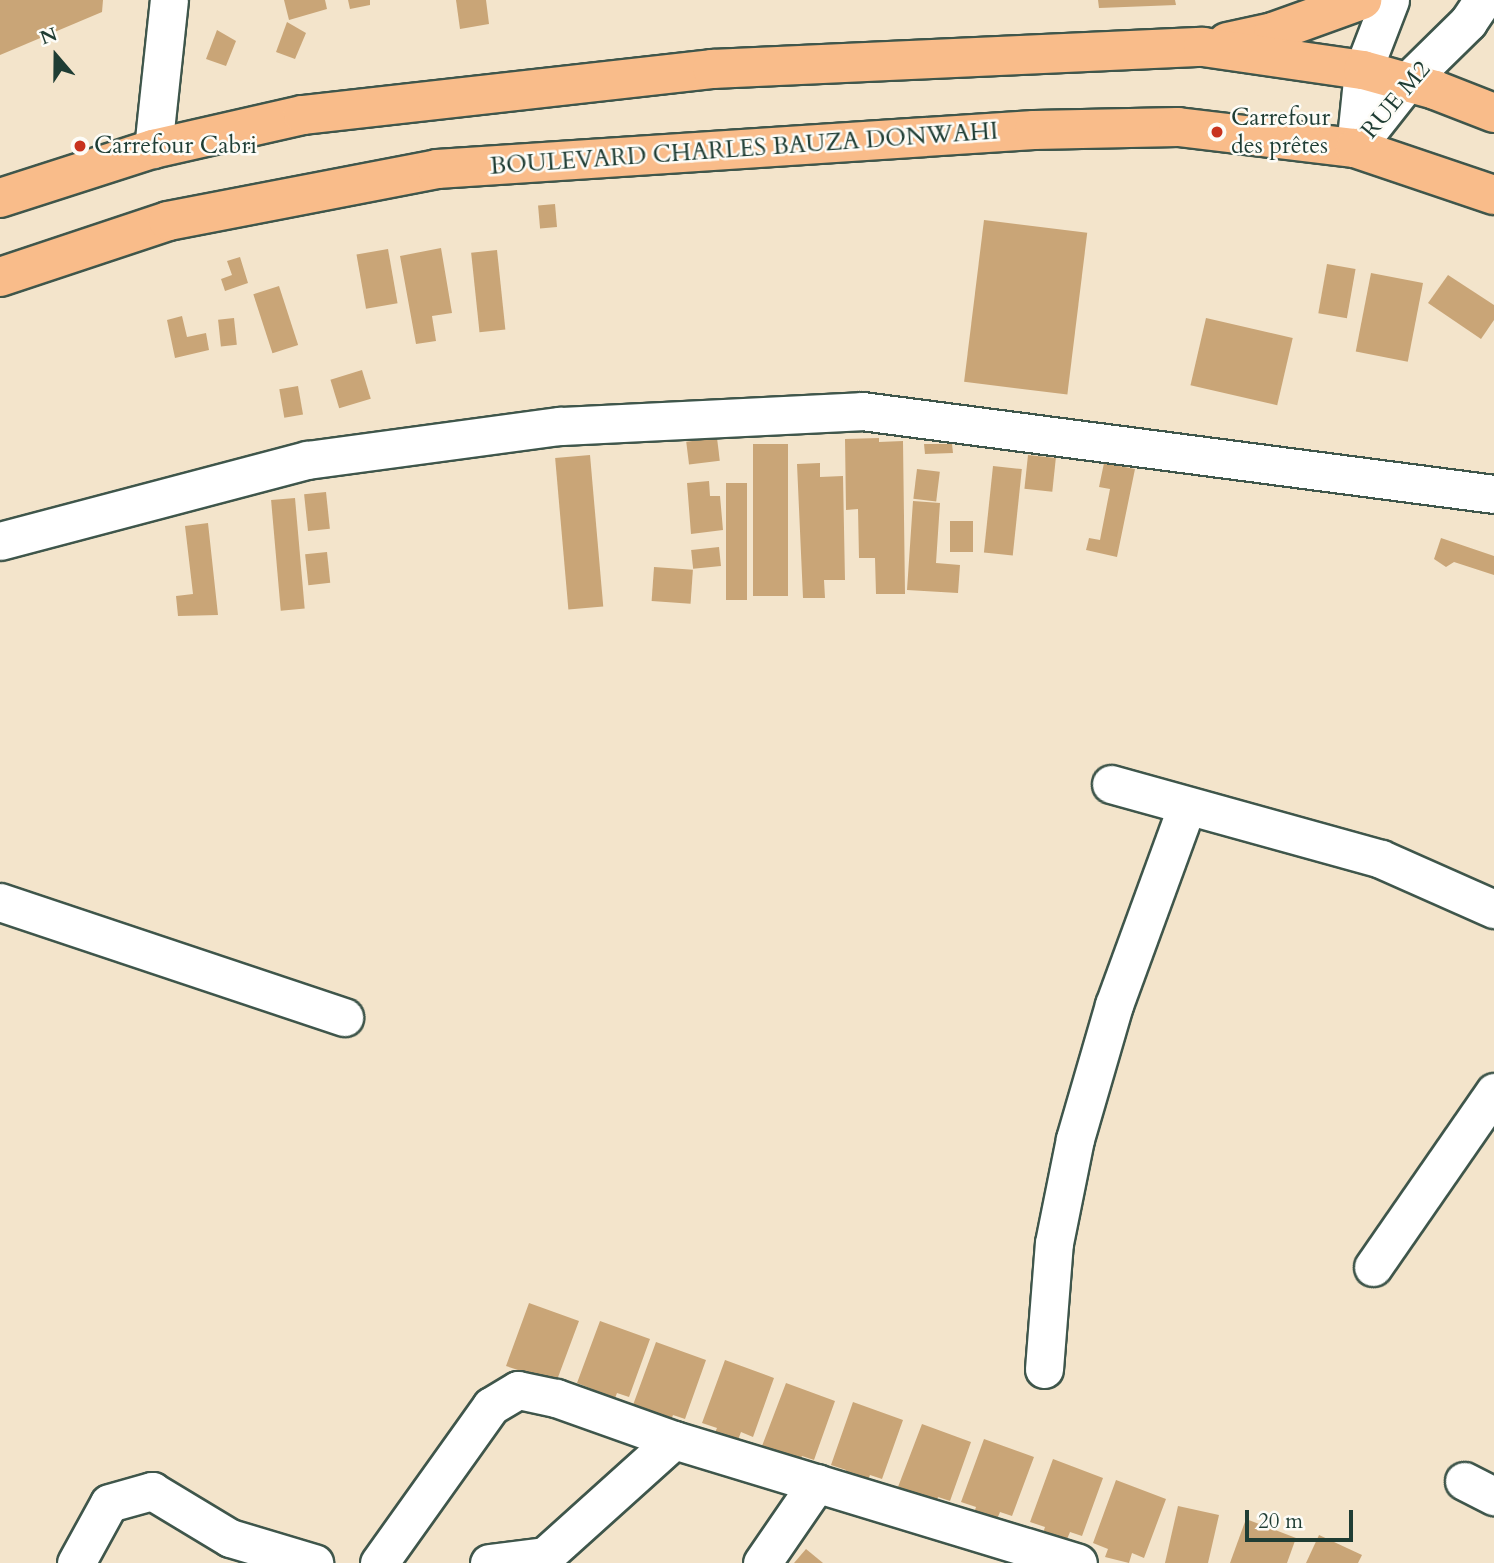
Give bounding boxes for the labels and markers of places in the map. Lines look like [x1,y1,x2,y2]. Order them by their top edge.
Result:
place label: Carrefour des prêtes [1231,104,1330,160]
marker: Carrefour des prêtes [1209,124,1225,140]
place label: Carrefour Cabri [94,132,257,160]
marker: Carrefour Cabri [72,138,88,154]

